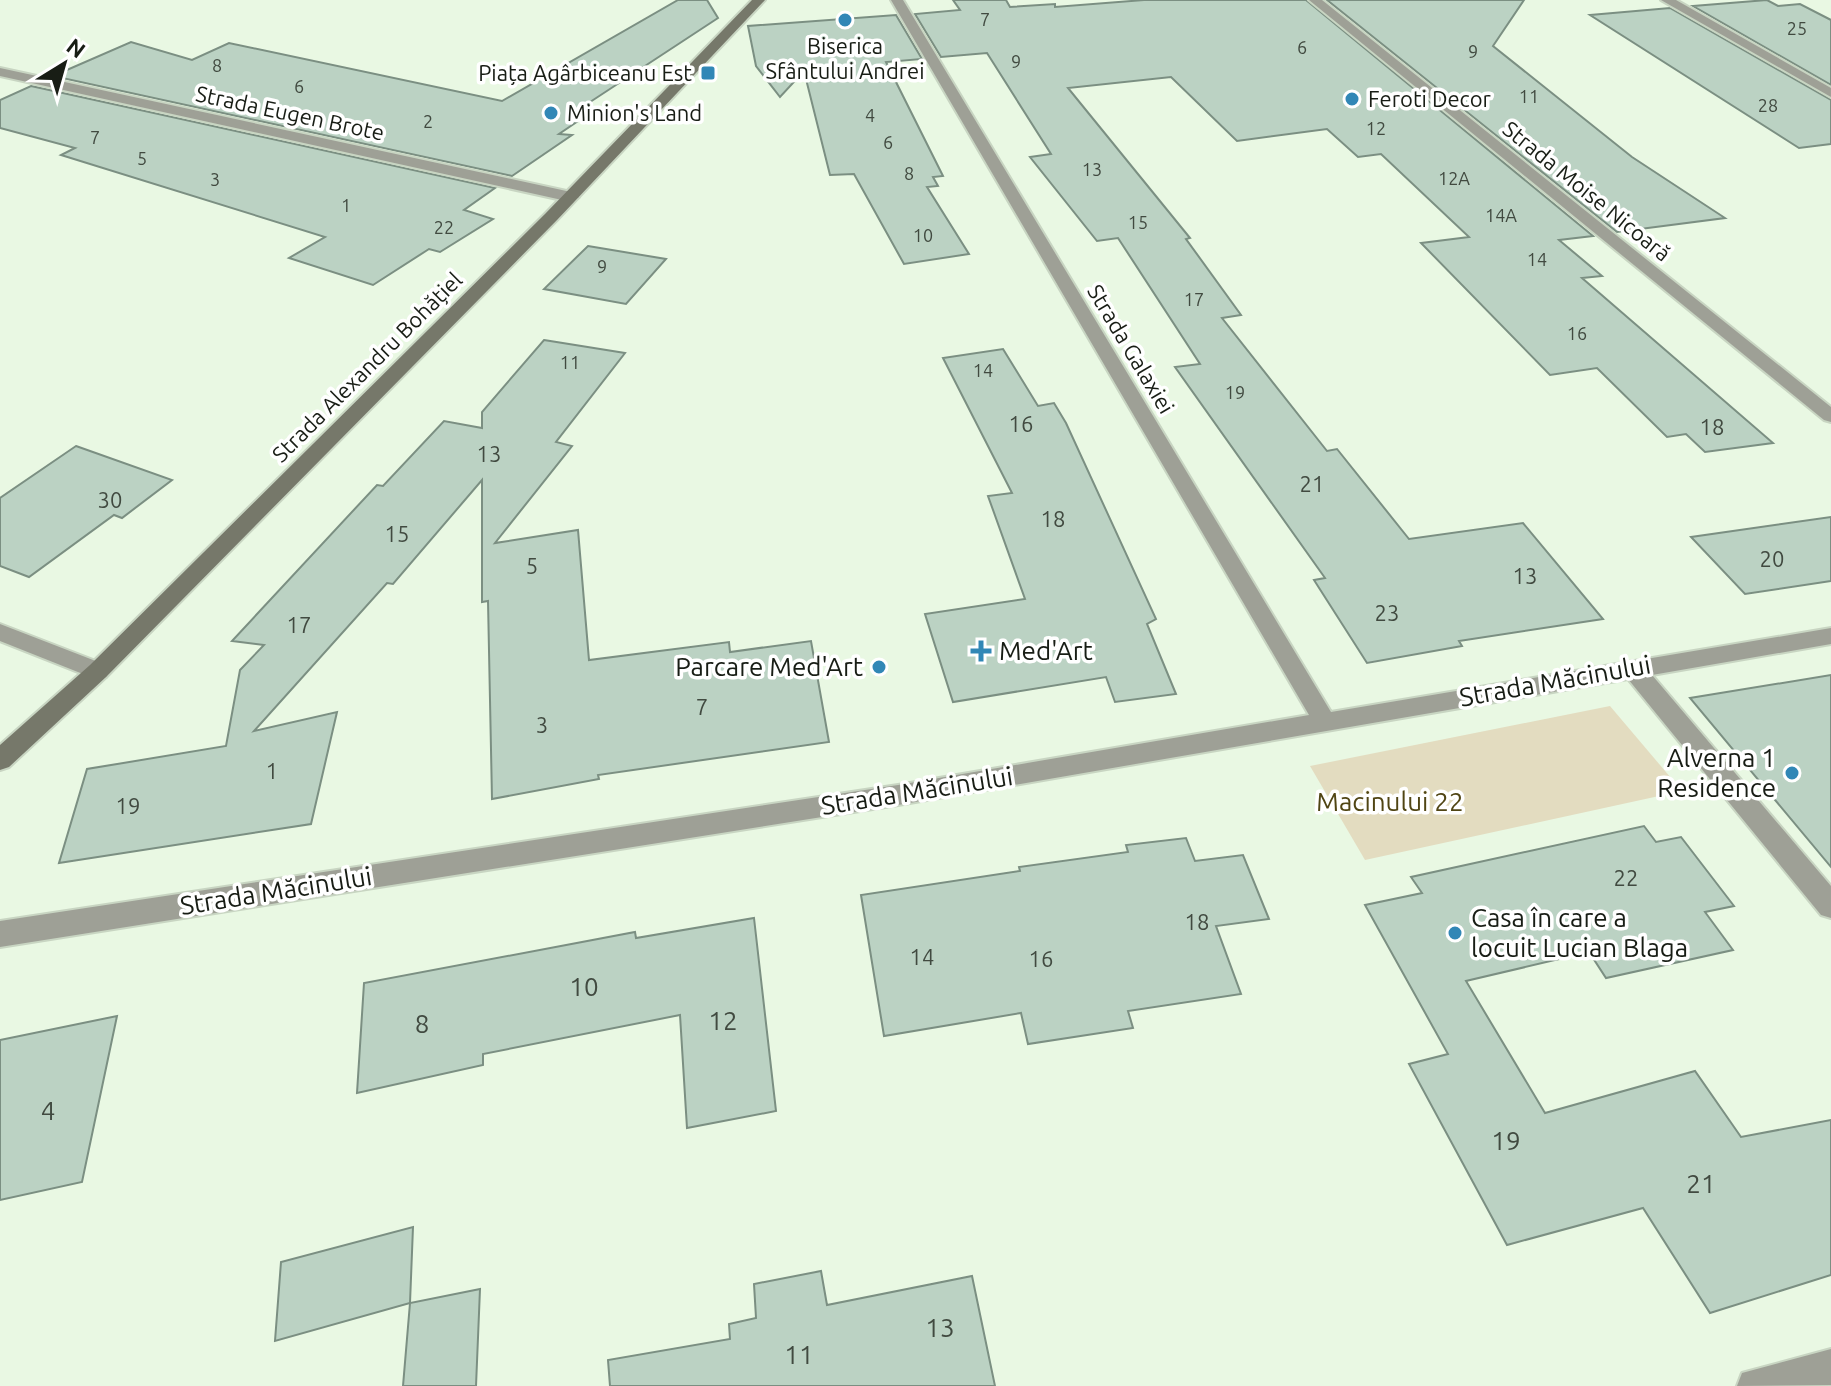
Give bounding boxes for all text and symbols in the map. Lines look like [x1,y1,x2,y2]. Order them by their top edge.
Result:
house number: 7 [980,9,990,29]
marker: Biserica Sfântului Andrei [836,11,854,29]
house number: 25 [1787,18,1807,38]
north arrow [24,24,104,104]
text: N [62,33,90,63]
place label: Biserica Sfântului Andrei [765,33,925,83]
house number: 6 [1297,37,1307,57]
house number: 9 [1468,41,1478,61]
house number: 9 [1011,51,1021,71]
house number: 8 [212,55,222,75]
place label: Piața Agârbiceanu Est [478,60,692,85]
marker: Piața Agârbiceanu Est [699,64,717,82]
house number: 6 [294,76,304,96]
street label: Strada Eugen Brote [194,80,387,145]
place label: Feroti Decor [1368,86,1492,111]
house number: 11 [1519,86,1539,106]
marker: Feroti Decor [1343,90,1361,108]
house number: 28 [1758,95,1778,115]
place label: Minion's Land [567,100,702,125]
marker: Minion's Land [542,104,560,122]
house number: 4 [865,105,875,125]
house number: 2 [423,111,433,131]
street label: Strada Moise Nicoară [1499,115,1676,266]
house number: 12 [1366,118,1386,138]
house number: 7 [90,127,100,147]
house number: 6 [883,132,893,152]
house number: 5 [137,148,147,168]
house number: 13 [1082,159,1102,179]
house number: 8 [904,163,914,183]
house number: 12A [1438,168,1470,188]
house number: 3 [210,169,220,189]
house number: 1 [341,195,351,215]
house number: 14A [1485,205,1517,225]
house number: 15 [1128,212,1148,232]
house number: 22 [434,217,454,237]
house number: 10 [913,225,933,245]
house number: 14 [1527,249,1547,269]
house number: 9 [597,256,607,276]
street label: Strada Alexandru Bohățiel [267,267,467,467]
street label: Strada Galaxiei [1083,280,1180,418]
house number: 17 [1184,289,1204,309]
house number: 16 [1567,323,1587,343]
house number: 11 [560,352,580,372]
house number: 14 [973,360,993,380]
house number: 19 [1225,382,1245,402]
house number: 16 [1009,411,1033,436]
house number: 18 [1700,414,1724,439]
house number: 13 [477,441,501,466]
house number: 21 [1300,471,1324,496]
house number: 30 [98,487,122,512]
house number: 18 [1041,506,1065,531]
house number: 15 [385,521,409,546]
house number: 20 [1760,546,1784,571]
house number: 5 [526,553,538,578]
house number: 13 [1513,563,1537,588]
house number: 23 [1375,600,1399,625]
house number: 17 [287,612,311,637]
place label: Med'Art [999,636,1093,665]
marker: Med'Art [970,640,992,662]
street label: Strada Măcinului [1457,649,1653,712]
place label: Parcare Med'Art [675,652,863,681]
marker: Parcare Med'Art [870,658,888,676]
house number: 7 [696,694,708,719]
house number: 3 [536,712,548,737]
place label: Alverna 1 Residence [1657,743,1776,802]
house number: 1 [266,758,278,783]
street label: Strada Măcinului [819,761,1015,820]
marker: Alverna 1 Residence [1783,764,1801,782]
park label: Macinului 22 [1316,787,1464,816]
house number: 19 [116,793,140,818]
street label: Strada Măcinului [178,861,374,920]
house number: 22 [1614,865,1638,890]
place label: Casa în care a locuit Lucian Blaga [1471,903,1688,962]
house number: 18 [1185,909,1209,934]
marker: Casa în care a locuit Lucian Blaga [1446,924,1464,942]
house number: 14 [910,944,934,969]
house number: 16 [1029,946,1053,971]
house number: 10 [569,972,599,1001]
house number: 12 [708,1006,738,1035]
house number: 8 [415,1009,429,1038]
house number: 4 [41,1096,55,1125]
house number: 19 [1491,1126,1521,1155]
house number: 21 [1686,1169,1716,1198]
house number: 13 [925,1313,955,1342]
house number: 11 [784,1340,814,1369]

